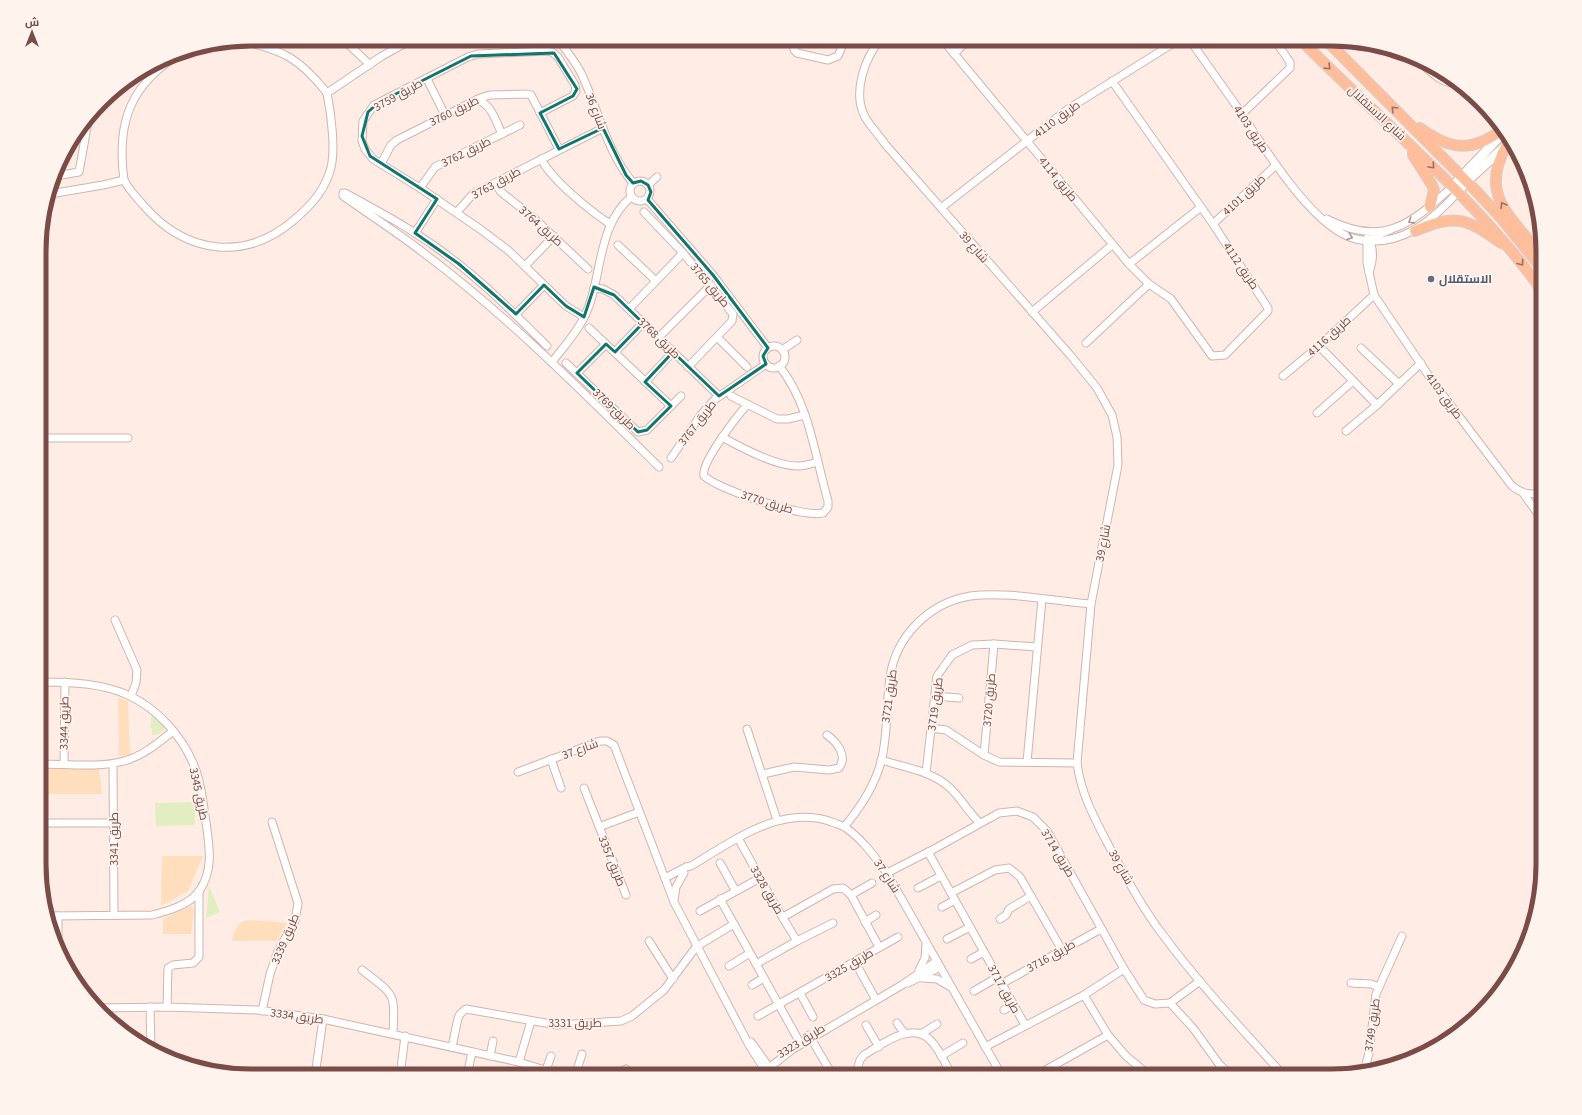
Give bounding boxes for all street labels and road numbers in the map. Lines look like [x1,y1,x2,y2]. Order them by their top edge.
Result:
street label: طريق 3759 [371,75,426,116]
street label: شارع الاستقلال [1344,82,1409,145]
street label: شارع 36 [581,91,610,132]
street label: طريق 3760 [426,92,482,131]
street label: طريق 4110 [1031,97,1084,142]
street label: طريق 4103 [1229,102,1272,156]
street label: طريق 3762 [438,133,494,172]
street label: طريق 4114 [1034,153,1081,206]
street label: طريق 3763 [469,163,524,204]
street label: طريق 4101 [1219,171,1270,220]
street label: طريق 3764 [515,202,566,251]
street label: شارع 39 [955,228,992,267]
street label: طريق 4112 [1219,239,1263,293]
street label: طريق 3765 [686,259,733,311]
street label: طريق 4116 [1304,312,1355,361]
street label: طريق 3768 [633,314,684,363]
street label: طريق 4103 [1421,370,1466,423]
street label: طريق 3769 [588,385,639,434]
street label: طريق 3767 [674,397,721,450]
street label: طريق 3770 [739,487,795,518]
street label: شارع 39 [1092,523,1115,563]
street label: طريق 3721 [877,668,902,724]
street label: طريق 3720 [979,672,1000,728]
street label: طريق 3719 [923,676,948,732]
street label: طريق 3344 [56,696,73,750]
street label: شارع 37 [560,735,601,764]
street label: طريق 3345 [185,766,212,822]
street label: طريق 3341 [106,812,123,866]
street label: طريق 3714 [1036,826,1079,881]
street label: طريق 3357 [594,833,630,889]
street label: شارع 39 [1104,847,1137,888]
street label: شارع 37 [869,856,904,897]
street label: طريق 3328 [746,863,787,918]
street label: طريق 3339 [267,911,304,967]
street label: طريق 3716 [1024,936,1079,977]
street label: طريق 3325 [822,945,877,986]
street label: طريق 3717 [983,962,1024,1017]
street label: طريق 3749 [1360,997,1385,1053]
street label: طريق 3334 [269,1004,325,1029]
street label: طريق 3331 [548,1015,602,1032]
street label: طريق 3323 [774,1020,829,1063]

